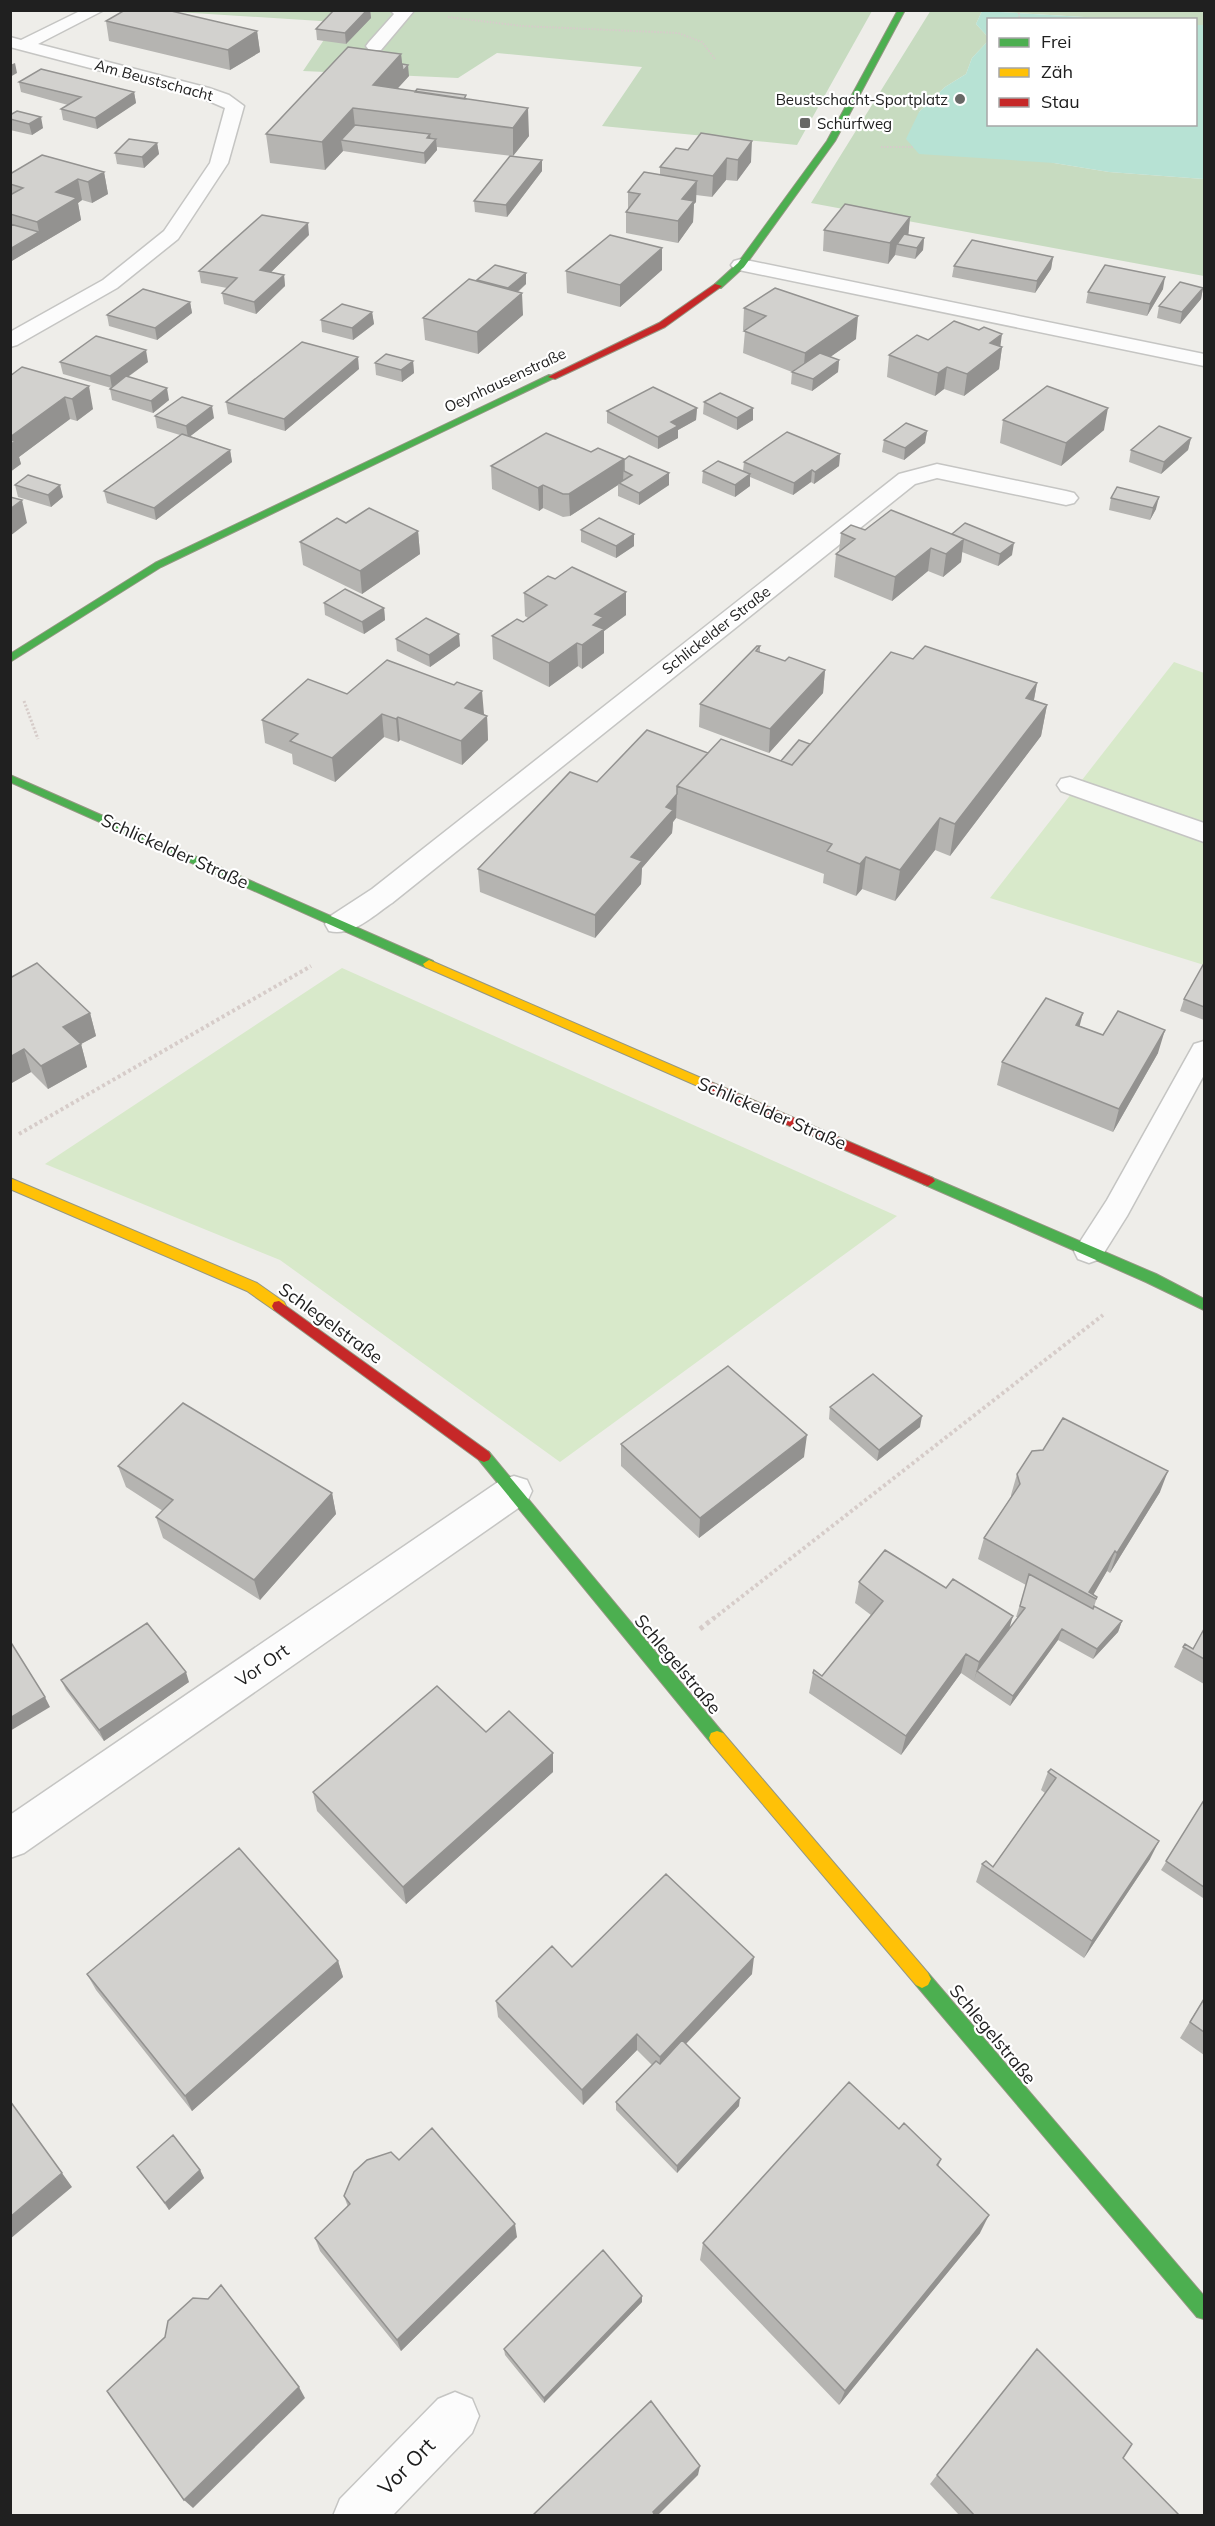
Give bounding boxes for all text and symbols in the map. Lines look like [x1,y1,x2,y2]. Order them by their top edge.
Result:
legend [987,18,1197,126]
text: Frei [1041,30,1071,53]
street label: Am Beustschacht [93,55,215,105]
text: Zäh [1041,60,1073,83]
place label: Beustschacht-Sportplatz [776,90,948,109]
text: Stau [1041,90,1080,113]
marker: Beustschacht-Sportplatz [953,92,967,106]
place label: Schürfweg [817,114,892,133]
marker: Schürfweg [798,116,812,130]
street label: Oeynhausenstraße [441,344,569,416]
street label: Schlickelder Straße [658,582,774,678]
street label: Schlickelder Straße [98,808,252,894]
street label: Schlickelder Straße [694,1071,850,1155]
street label: Schlegelstraße [274,1277,388,1369]
street label: Schlegelstraße [630,1609,726,1719]
street label: Vor Ort [231,1638,293,1692]
street label: Schlegelstraße [945,1979,1041,2089]
street label: Vor Ort [372,2432,440,2500]

